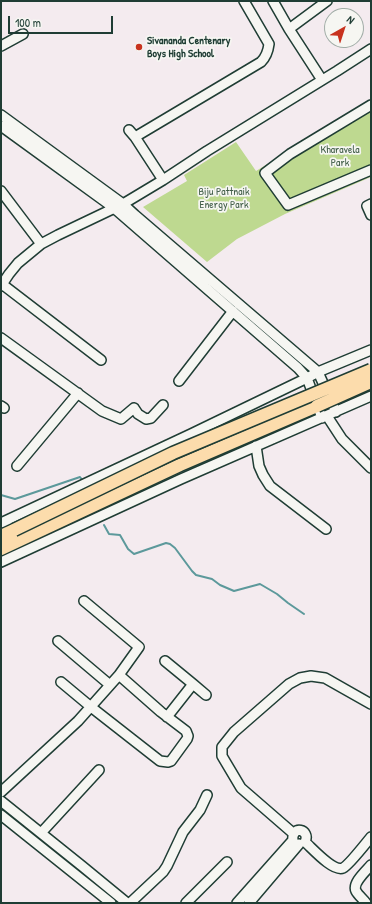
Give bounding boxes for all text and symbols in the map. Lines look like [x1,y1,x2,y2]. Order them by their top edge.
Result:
scale bar [10,8,115,34]
north arrow [324,8,364,48]
text: N [344,12,358,27]
text: 100 m [15,14,41,31]
place label: Sivananda Centenary Boys High School [147,34,230,60]
marker: Sivananda Centenary Boys High School [134,42,144,52]
park label: Kharavela Park [320,143,360,169]
park label: Biju Pattnaik Energy Park [198,185,250,211]

